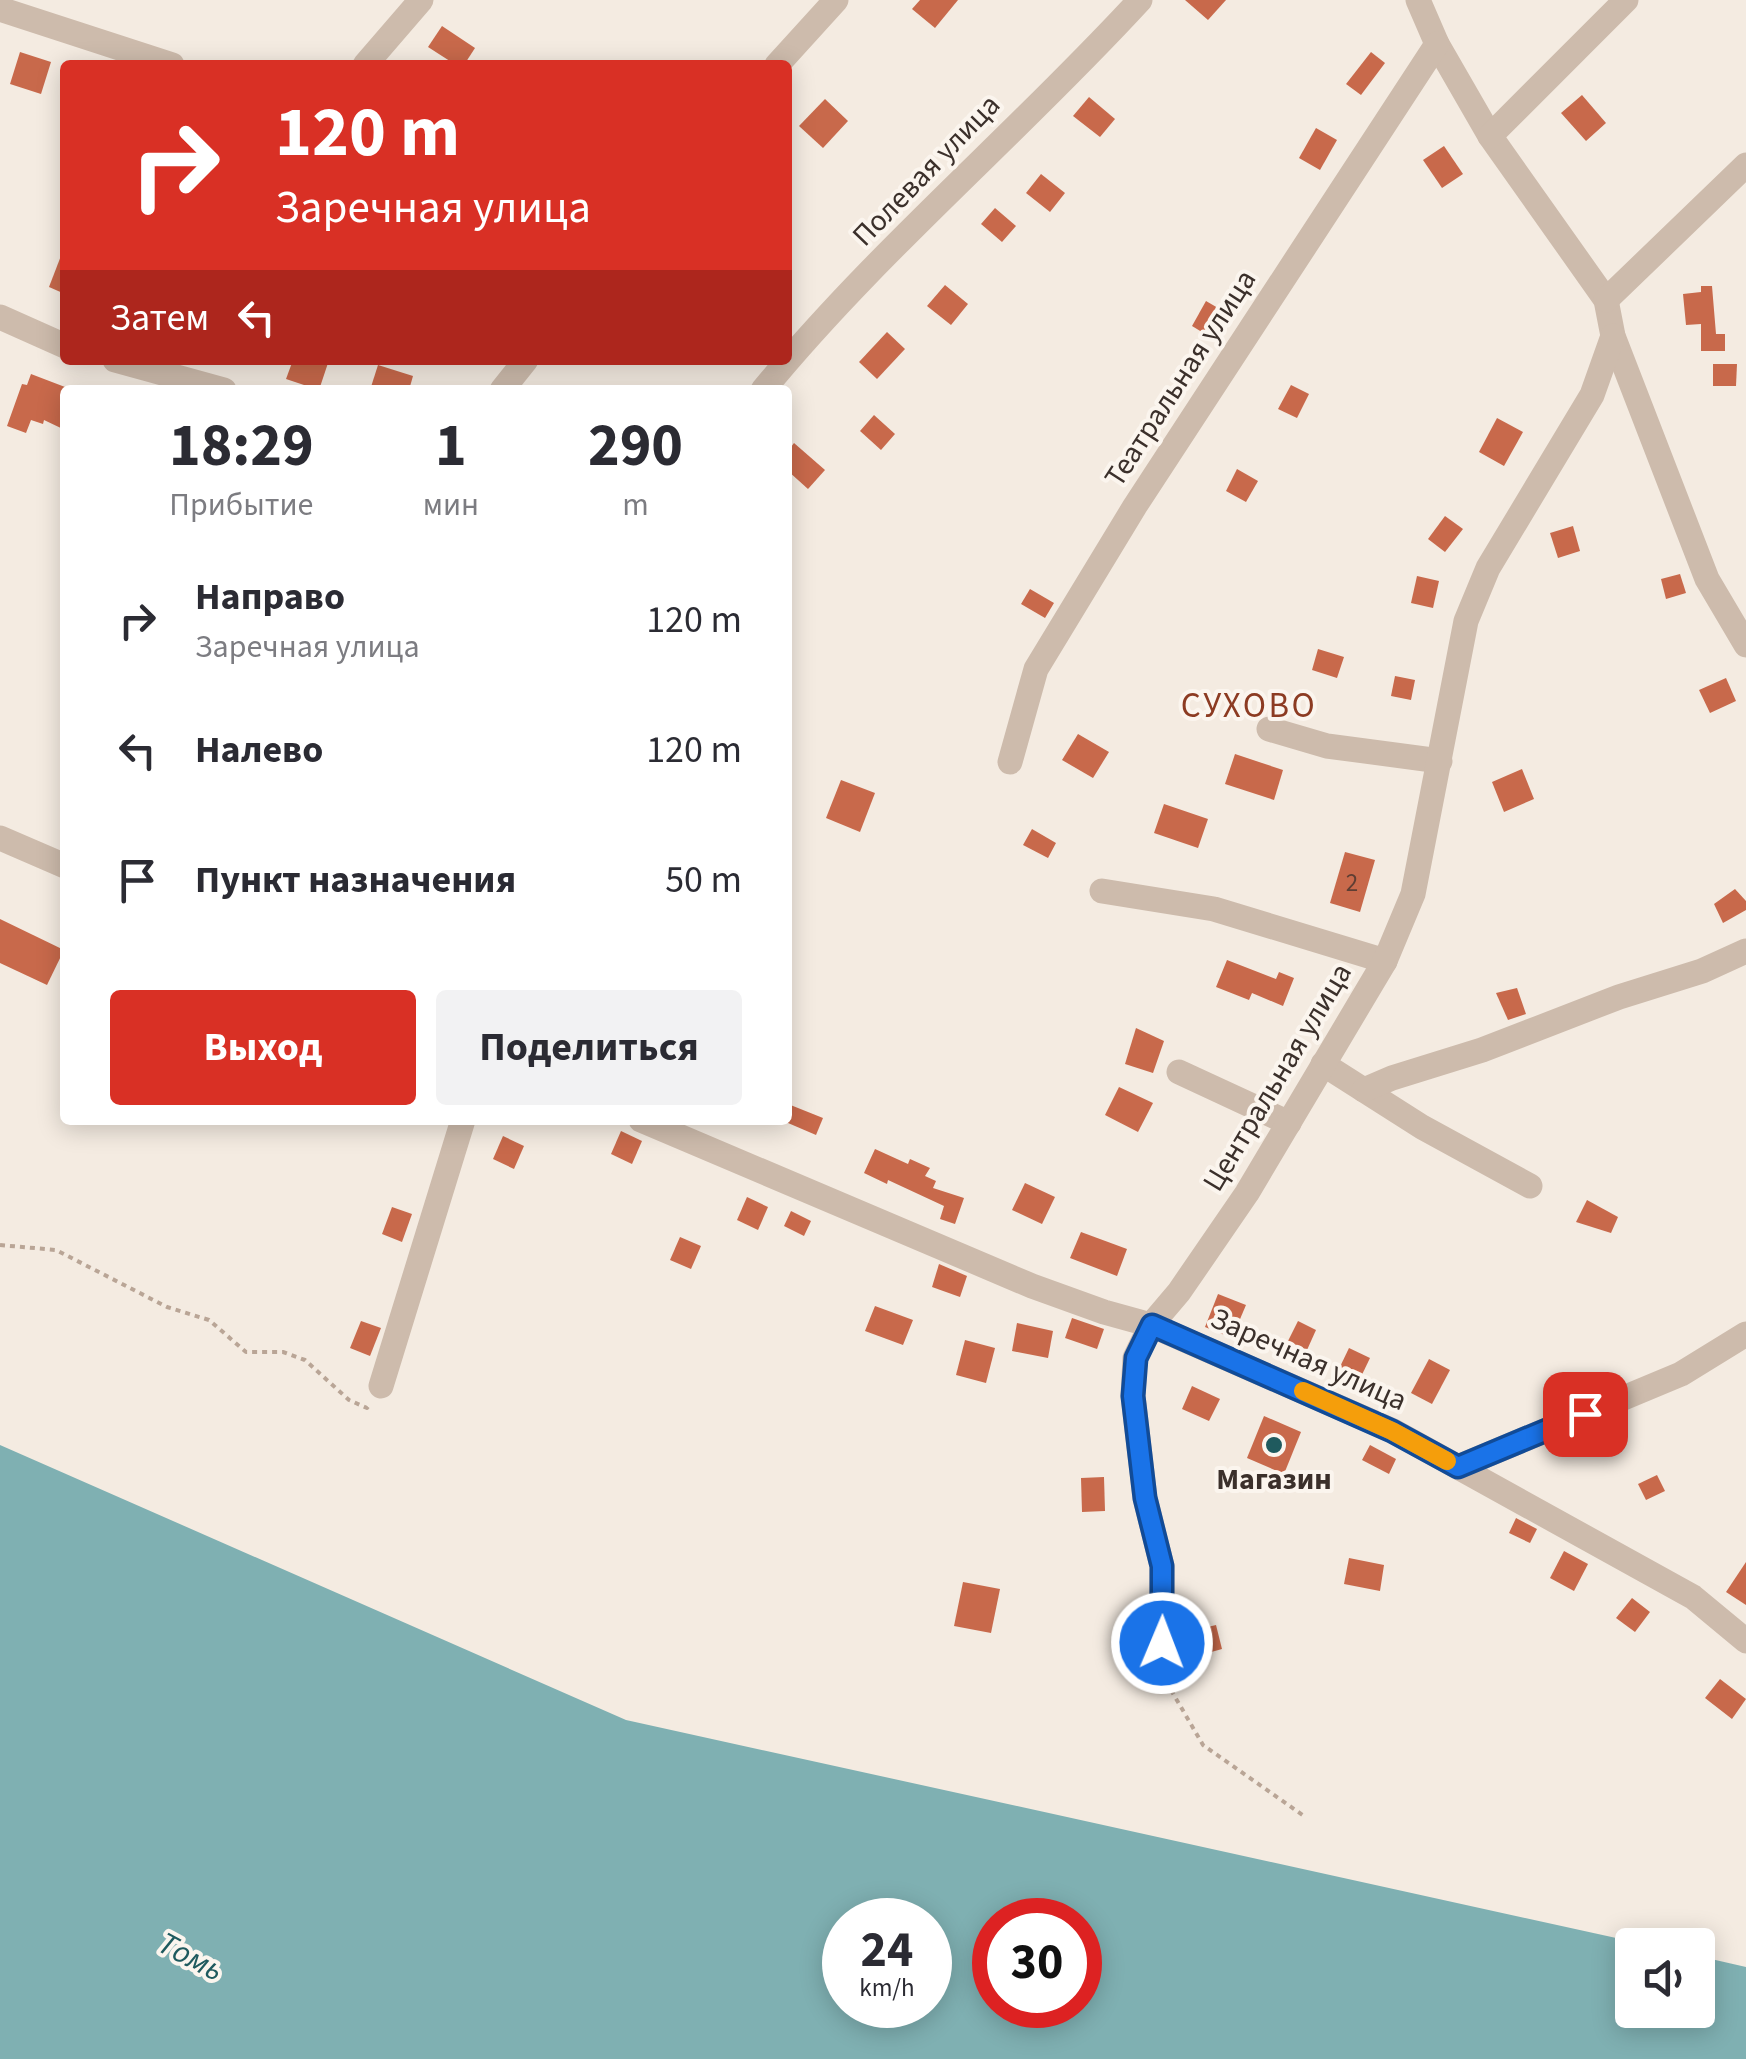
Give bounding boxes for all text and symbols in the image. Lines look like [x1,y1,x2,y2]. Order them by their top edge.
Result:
text: 120 m [275,83,460,183]
street label: Полевая улица [843,85,1010,256]
icon: right [110,100,240,230]
text: Заречная улица [275,176,591,240]
street label: Театральная улица [1094,261,1267,495]
icon: left [229,290,284,345]
text: Затем [110,291,209,345]
text: 18:29 [169,404,314,489]
text: 1 [435,404,467,489]
text: 290 [588,404,683,489]
text: Прибытие [169,482,313,528]
text: мин [423,482,479,528]
text: m [622,482,649,528]
text: Направо [195,570,345,624]
icon: right [110,593,165,648]
text: 120 m [646,593,742,647]
text: Заречная улица [195,624,420,670]
district label: СУХОВО [1181,681,1317,731]
icon: left [110,723,165,778]
text: Налево [195,723,323,777]
text: 120 m [646,723,742,777]
icon: arrive [110,853,165,908]
text: Пункт назначения [195,853,516,907]
text: 50 m [665,853,742,907]
house number: 2 [1346,865,1358,901]
street label: Центральная улица [1192,955,1363,1199]
button: Выход [110,990,416,1105]
button: Поделиться [436,990,742,1105]
street label: Заречная улица [1204,1297,1414,1422]
pin [1543,1372,1628,1457]
icon: arrive [1558,1387,1613,1442]
marker: Магазин [1263,1434,1285,1456]
place label: Магазин [1216,1458,1332,1501]
position arrow [1110,1591,1214,1695]
speed limit sign: 30 [972,1898,1102,2028]
text: 24 [861,1915,913,1986]
water label: Томь [150,1921,231,1993]
map controls [1615,1928,1715,2028]
button: sound [1615,1928,1715,2028]
text: km/h [859,1970,915,2006]

